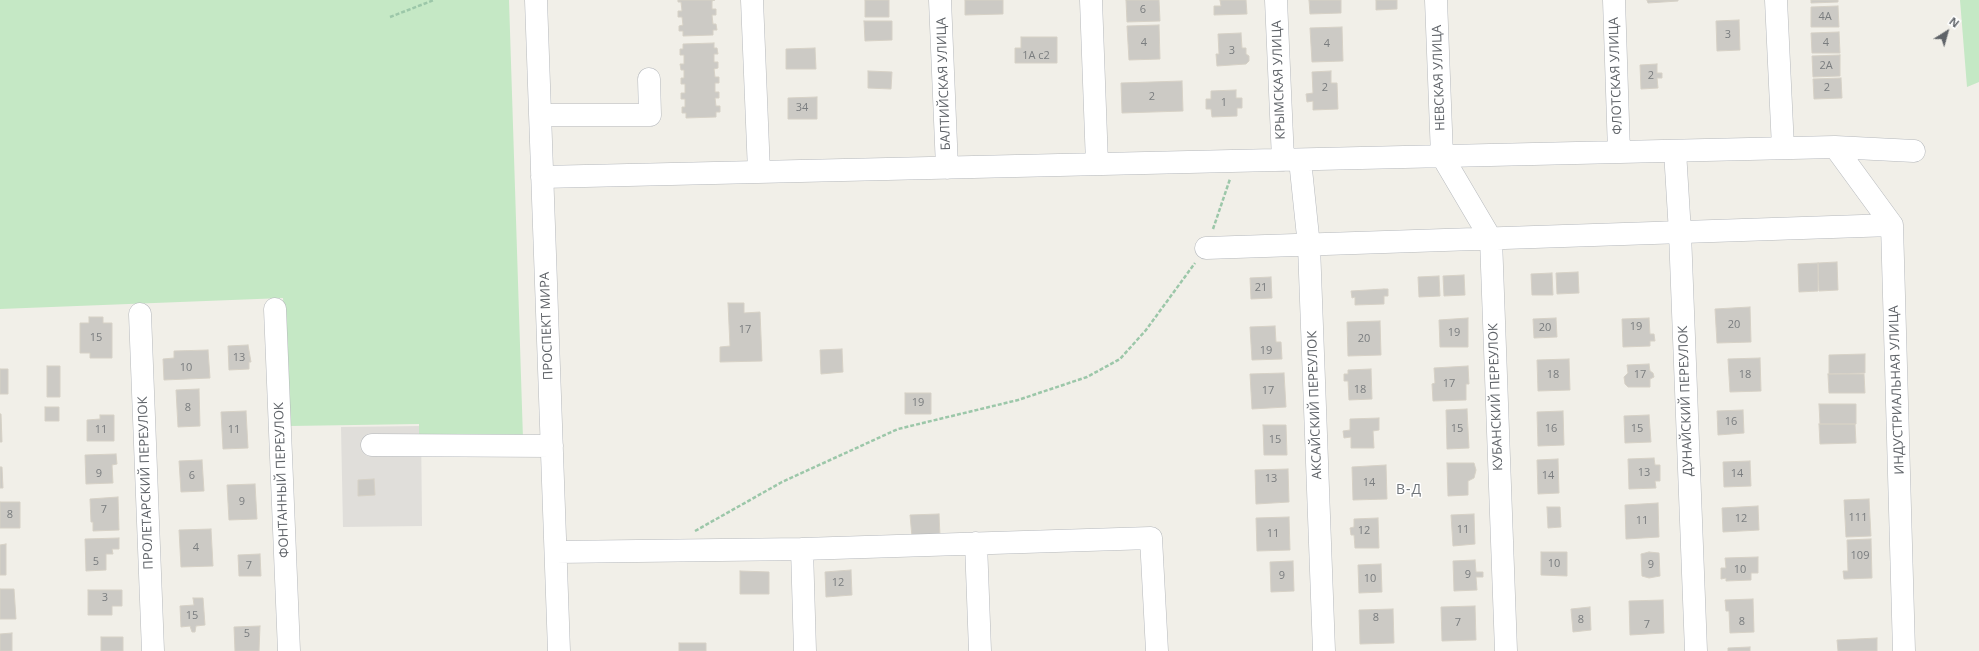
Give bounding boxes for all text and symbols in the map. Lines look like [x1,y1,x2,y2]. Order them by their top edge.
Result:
house number: 6 [1140,3,1146,17]
house number: 4А [1818,10,1832,24]
north arrow [1927,12,1967,52]
text: N [1946,13,1963,31]
street label: БАЛТИЙСКАЯ УЛИЦА [934,17,954,151]
street label: ФЛОТСКАЯ УЛИЦА [1606,17,1626,135]
street label: КРЫМСКАЯ УЛИЦА [1269,20,1289,140]
street label: НЕВСКАЯ УЛИЦА [1429,25,1449,131]
house number: 3 [1725,28,1731,42]
house number: 4 [1141,36,1147,50]
house number: 4 [1823,36,1829,50]
house number: 4 [1324,37,1330,51]
house number: 3 [1229,44,1235,58]
house number: 1А с2 [1022,49,1050,63]
house number: 2А [1819,59,1833,73]
house number: 2 [1648,69,1654,83]
house number: 2 [1322,81,1328,95]
house number: 2 [1824,81,1830,95]
house number: 2 [1149,90,1155,104]
house number: 1 [1221,96,1227,110]
house number: 34 [796,101,808,115]
street label: ПРОСПЕКТ МИРА [537,272,557,380]
house number: 21 [1255,281,1267,295]
street label: ИНДУСТРИАЛЬНАЯ УЛИЦА [1886,305,1908,475]
house number: 20 [1728,318,1740,332]
house number: 19 [1630,320,1642,334]
house number: 20 [1539,321,1551,335]
house number: 17 [739,323,751,337]
street label: КУБАНСКИЙ ПЕРЕУЛОК [1486,323,1506,471]
street label: ДУНАЙСКИЙ ПЕРЕУЛОК [1676,325,1696,477]
house number: 19 [1448,326,1460,340]
street label: АКСАЙСКИЙ ПЕРЕУЛОК [1305,330,1325,480]
house number: 15 [90,331,102,345]
house number: 20 [1358,332,1370,346]
house number: 19 [1260,344,1272,358]
house number: 13 [233,351,245,365]
house number: 10 [180,361,192,375]
house number: 18 [1547,368,1559,382]
house number: 17 [1634,368,1646,382]
house number: 18 [1739,368,1751,382]
house number: 17 [1443,377,1455,391]
house number: 18 [1354,383,1366,397]
house number: 17 [1262,384,1274,398]
street label: ПРОЛЕТАРСКИЙ ПЕРЕУЛОК [135,396,157,570]
house number: 19 [912,396,924,410]
house number: 8 [185,401,191,415]
street label: ФОНТАННЫЙ ПЕРЕУЛОК [271,402,293,558]
house number: 16 [1725,415,1737,429]
house number: 15 [1451,422,1463,436]
house number: 16 [1545,422,1557,436]
house number: 15 [1631,422,1643,436]
house number: 11 [95,423,107,437]
house number: 11 [228,423,240,437]
house number: 15 [1269,433,1281,447]
house number: 13 [1638,466,1650,480]
house number: 9 [96,467,102,481]
house number: 14 [1731,467,1743,481]
house number: 6 [189,469,195,483]
house number: 14 [1542,469,1554,483]
house number: 13 [1265,472,1277,486]
house number: 14 [1363,476,1375,490]
district label: В-Д [1396,482,1422,498]
house number: 9 [239,495,245,509]
house number: 7 [101,503,107,517]
house number: 8 [7,508,13,522]
house number: 111 [1849,511,1867,525]
house number: 12 [1735,512,1747,526]
house number: 11 [1636,514,1648,528]
house number: 11 [1457,523,1469,537]
house number: 12 [1358,524,1370,538]
house number: 11 [1267,527,1279,541]
house number: 4 [193,541,199,555]
house number: 109 [1851,549,1869,563]
house number: 5 [93,555,99,569]
house number: 10 [1548,557,1560,571]
house number: 9 [1648,558,1654,572]
house number: 7 [246,559,252,573]
house number: 10 [1734,563,1746,577]
house number: 9 [1465,568,1471,582]
house number: 9 [1279,569,1285,583]
house number: 10 [1364,572,1376,586]
house number: 12 [832,576,844,590]
house number: 3 [102,591,108,605]
house number: 15 [186,609,198,623]
house number: 8 [1373,611,1379,625]
house number: 8 [1578,613,1584,627]
house number: 8 [1739,615,1745,629]
house number: 7 [1455,616,1461,630]
house number: 7 [1644,618,1650,632]
house number: 5 [244,627,250,641]

